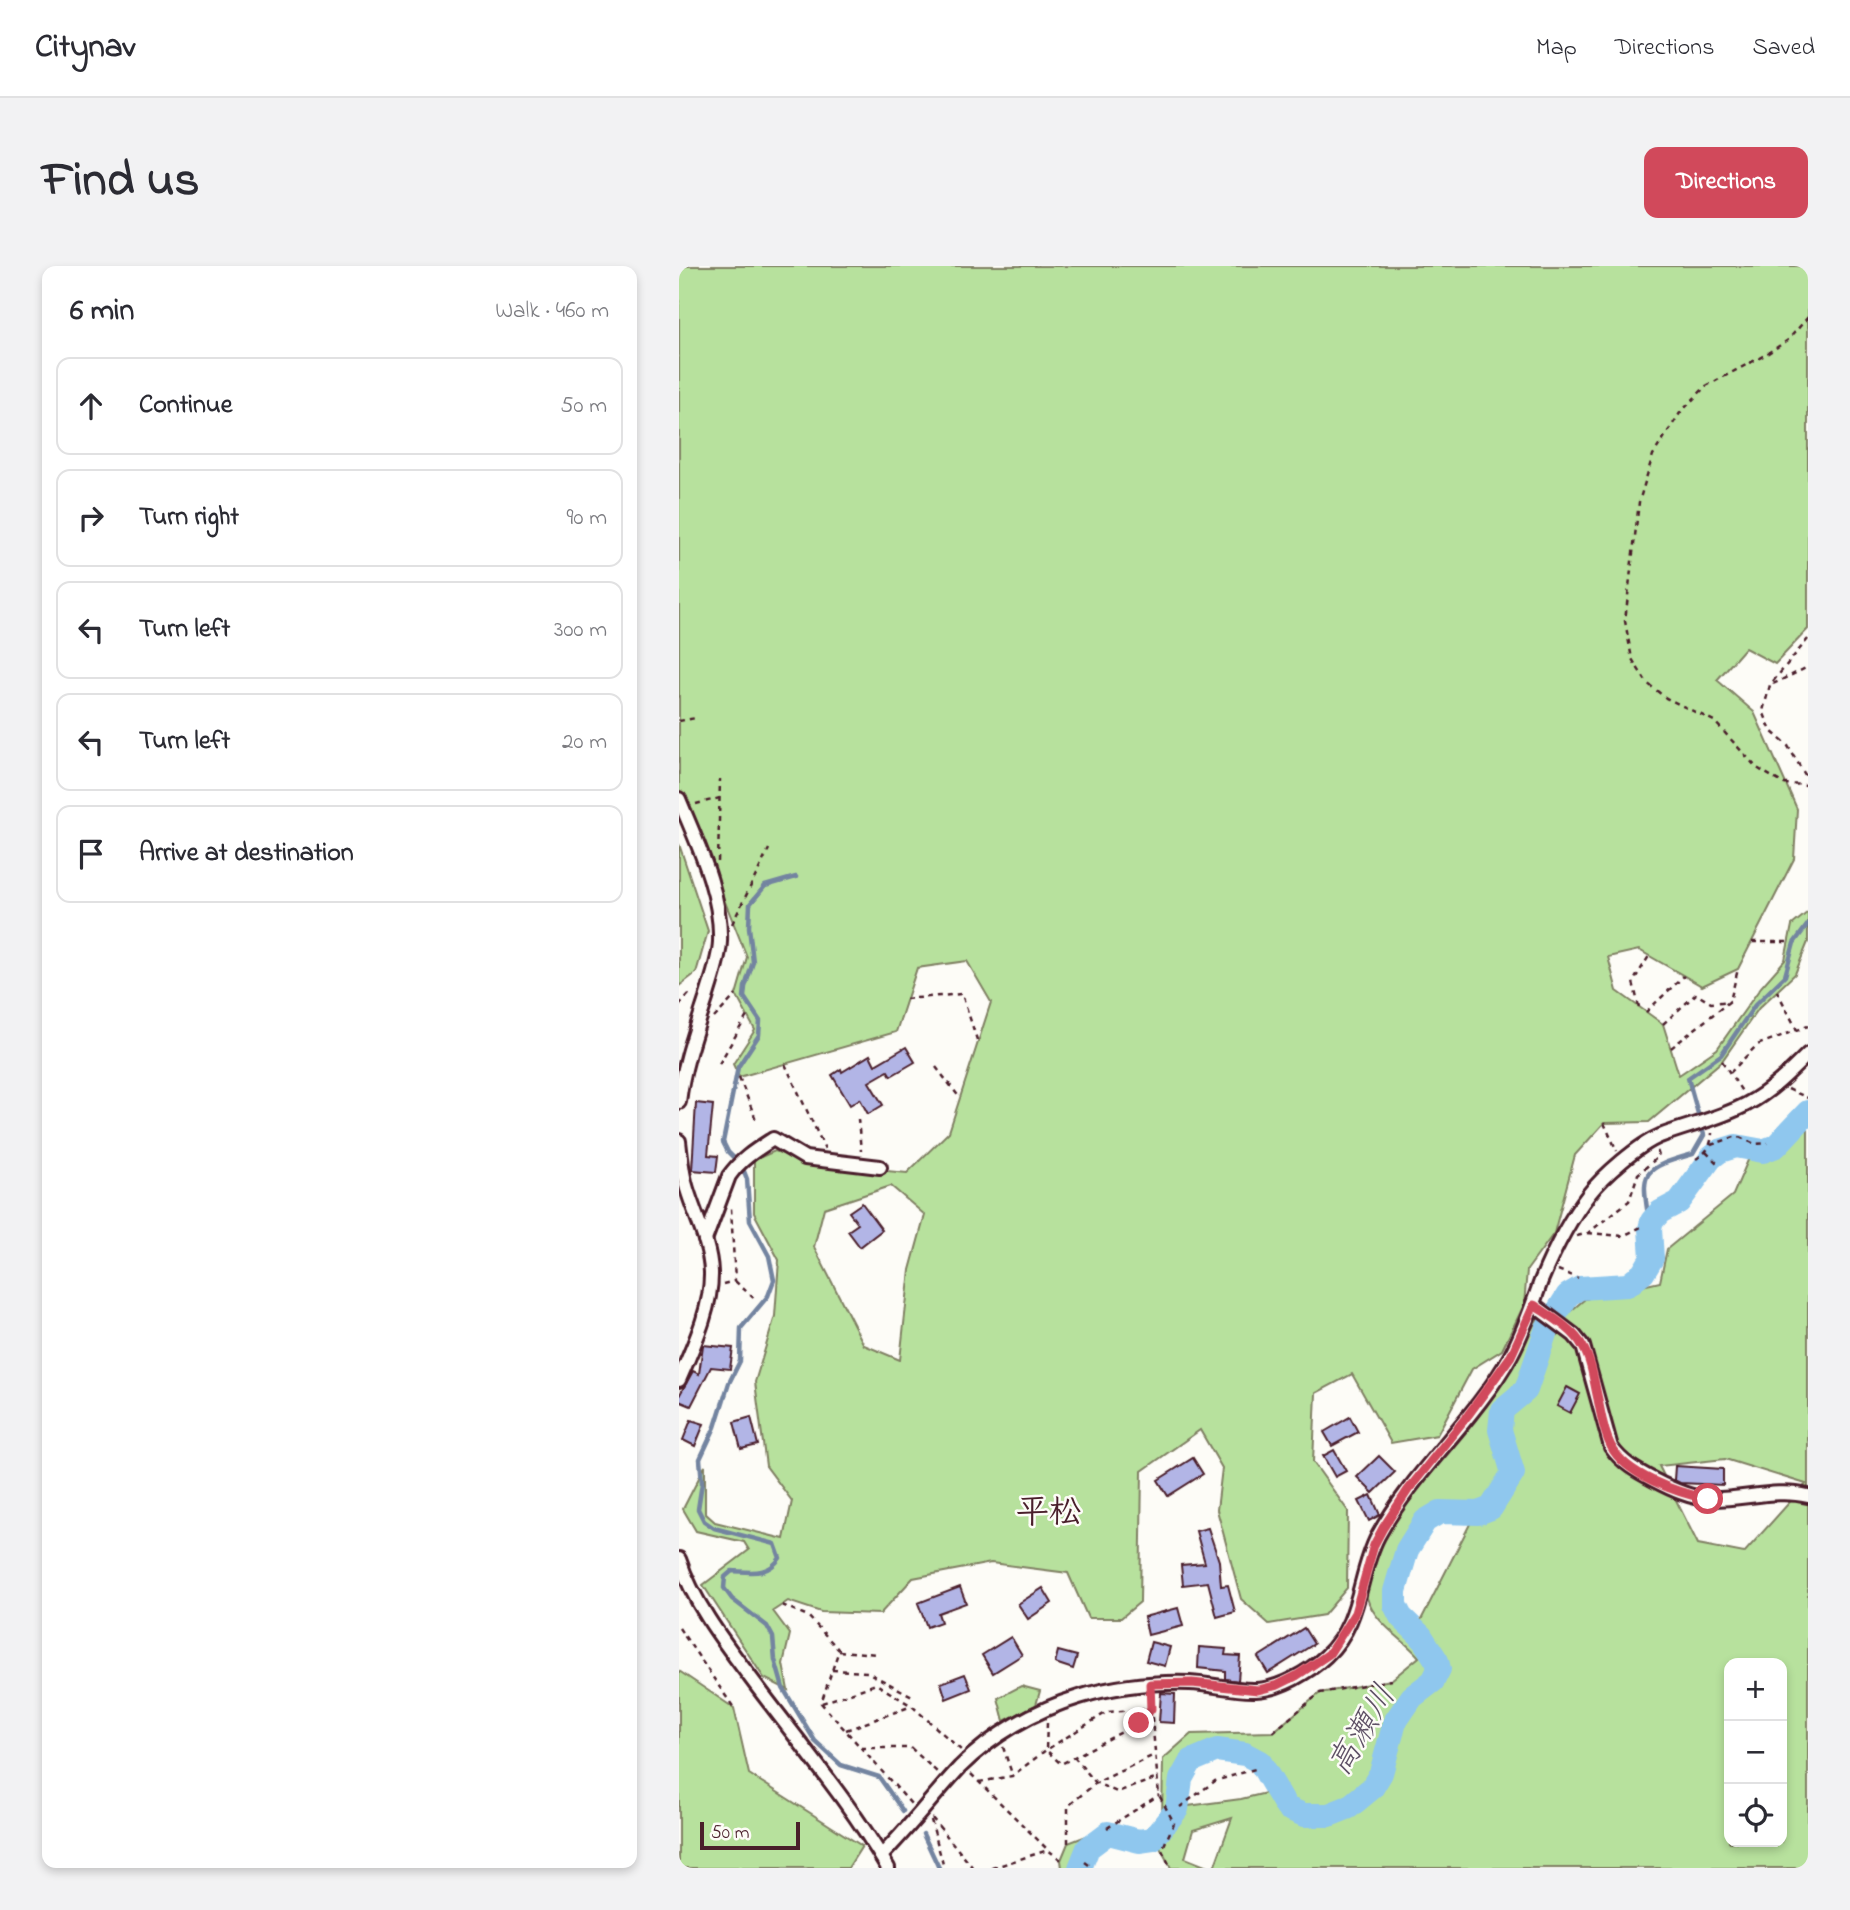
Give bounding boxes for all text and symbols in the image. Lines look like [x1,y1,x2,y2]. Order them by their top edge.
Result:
text: Citynav [35,24,135,72]
text: Map [1536,31,1577,66]
text: Directions [1615,31,1714,66]
text: Saved [1752,31,1815,66]
text: Find us [42,146,199,218]
button: Directions [1644,147,1808,218]
text: 6 min [70,290,134,334]
text: Walk · 460 m [495,295,609,328]
icon: ahead [72,387,110,425]
text: Continue [139,387,232,425]
text: 50 m [560,390,607,423]
icon: right [72,499,110,537]
text: Turn right [139,499,239,537]
text: 90 m [567,502,607,535]
icon: left [72,611,110,649]
text: Turn left [139,611,230,649]
text: 300 m [554,614,607,647]
icon: left [72,723,110,761]
text: Turn left [139,723,230,761]
text: 20 m [562,726,607,759]
icon: arrive [72,835,110,873]
text: Arrive at destination [139,835,354,873]
route start [1692,1483,1723,1514]
district label: 平松 [1016,1490,1082,1538]
map controls [1724,1658,1787,1847]
button: + [1724,1658,1787,1721]
water label: 高瀬川 [1317,1676,1409,1786]
route end [1123,1707,1154,1738]
button: − [1724,1721,1787,1784]
button: locate [1724,1784,1787,1847]
scale bar [700,1819,800,1851]
text: 50 m [711,1820,750,1847]

